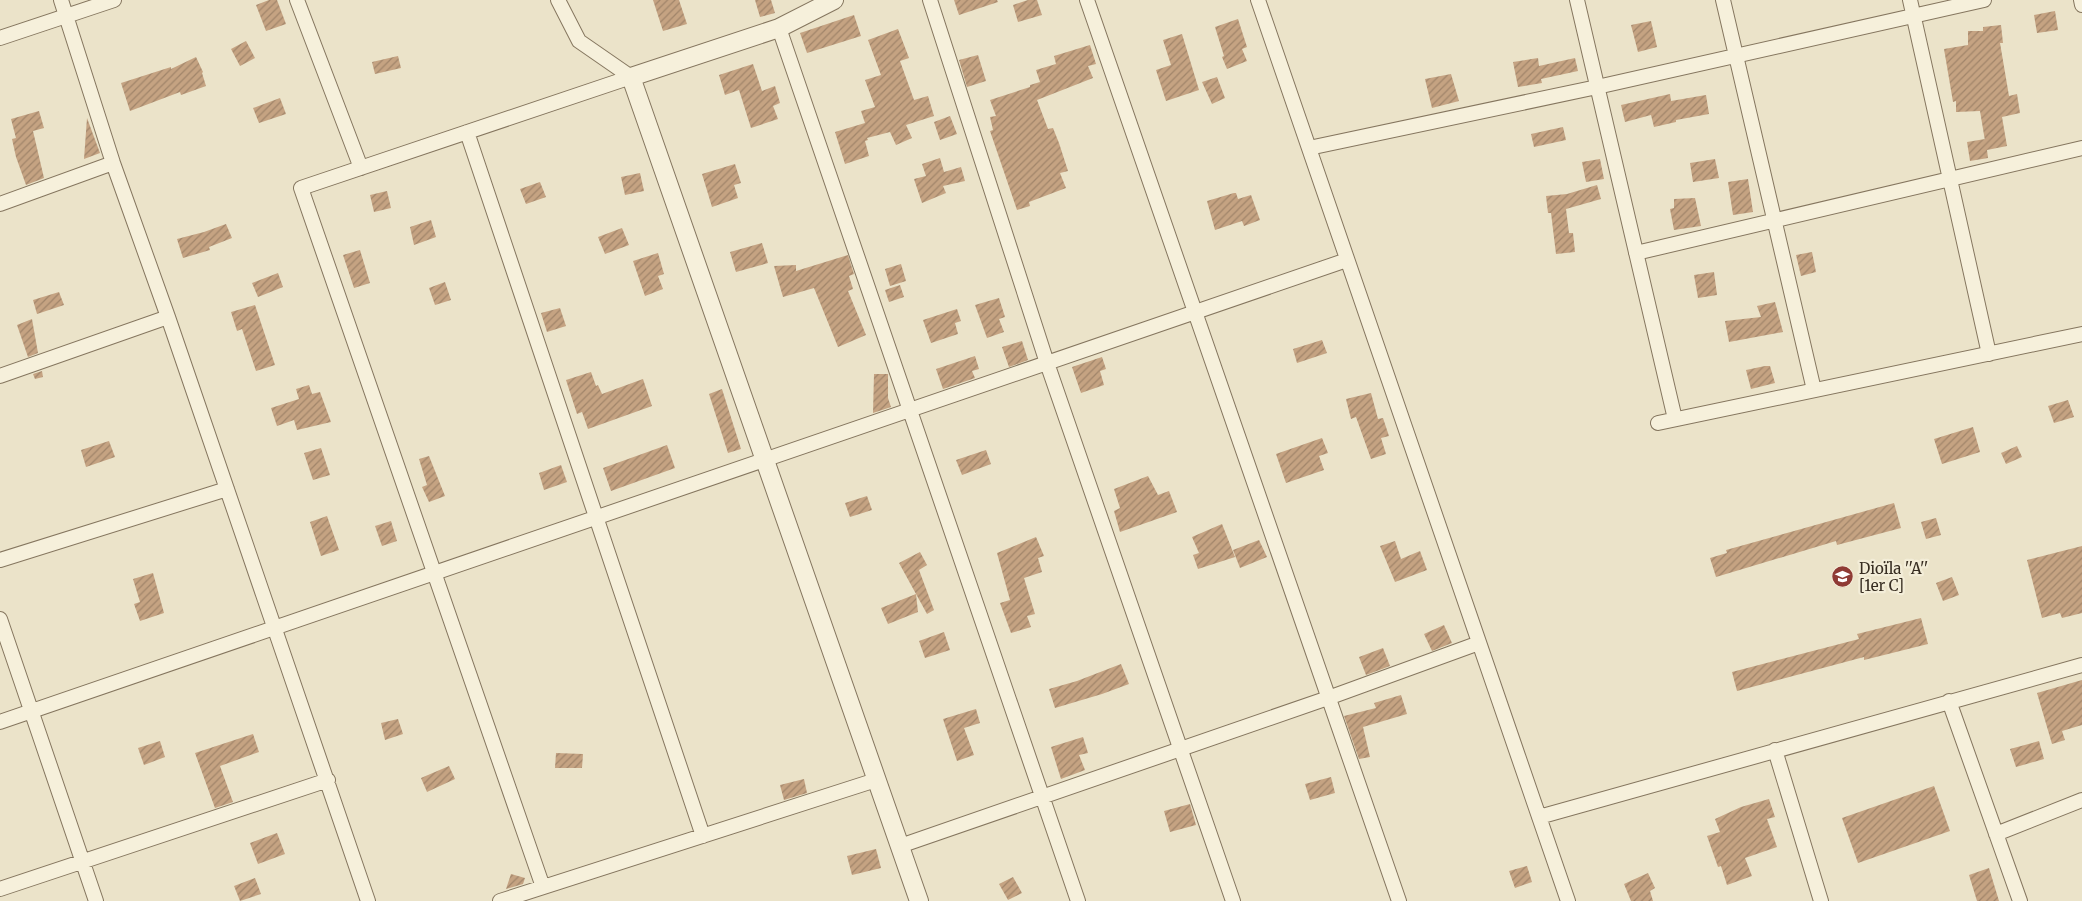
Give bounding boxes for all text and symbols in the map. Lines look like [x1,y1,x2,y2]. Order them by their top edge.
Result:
place label: Dioïla ''A'' [1er C] [1859,559,1928,595]
school or university icon: Dioïla ''A'' [1er C] [1831,565,1855,589]

